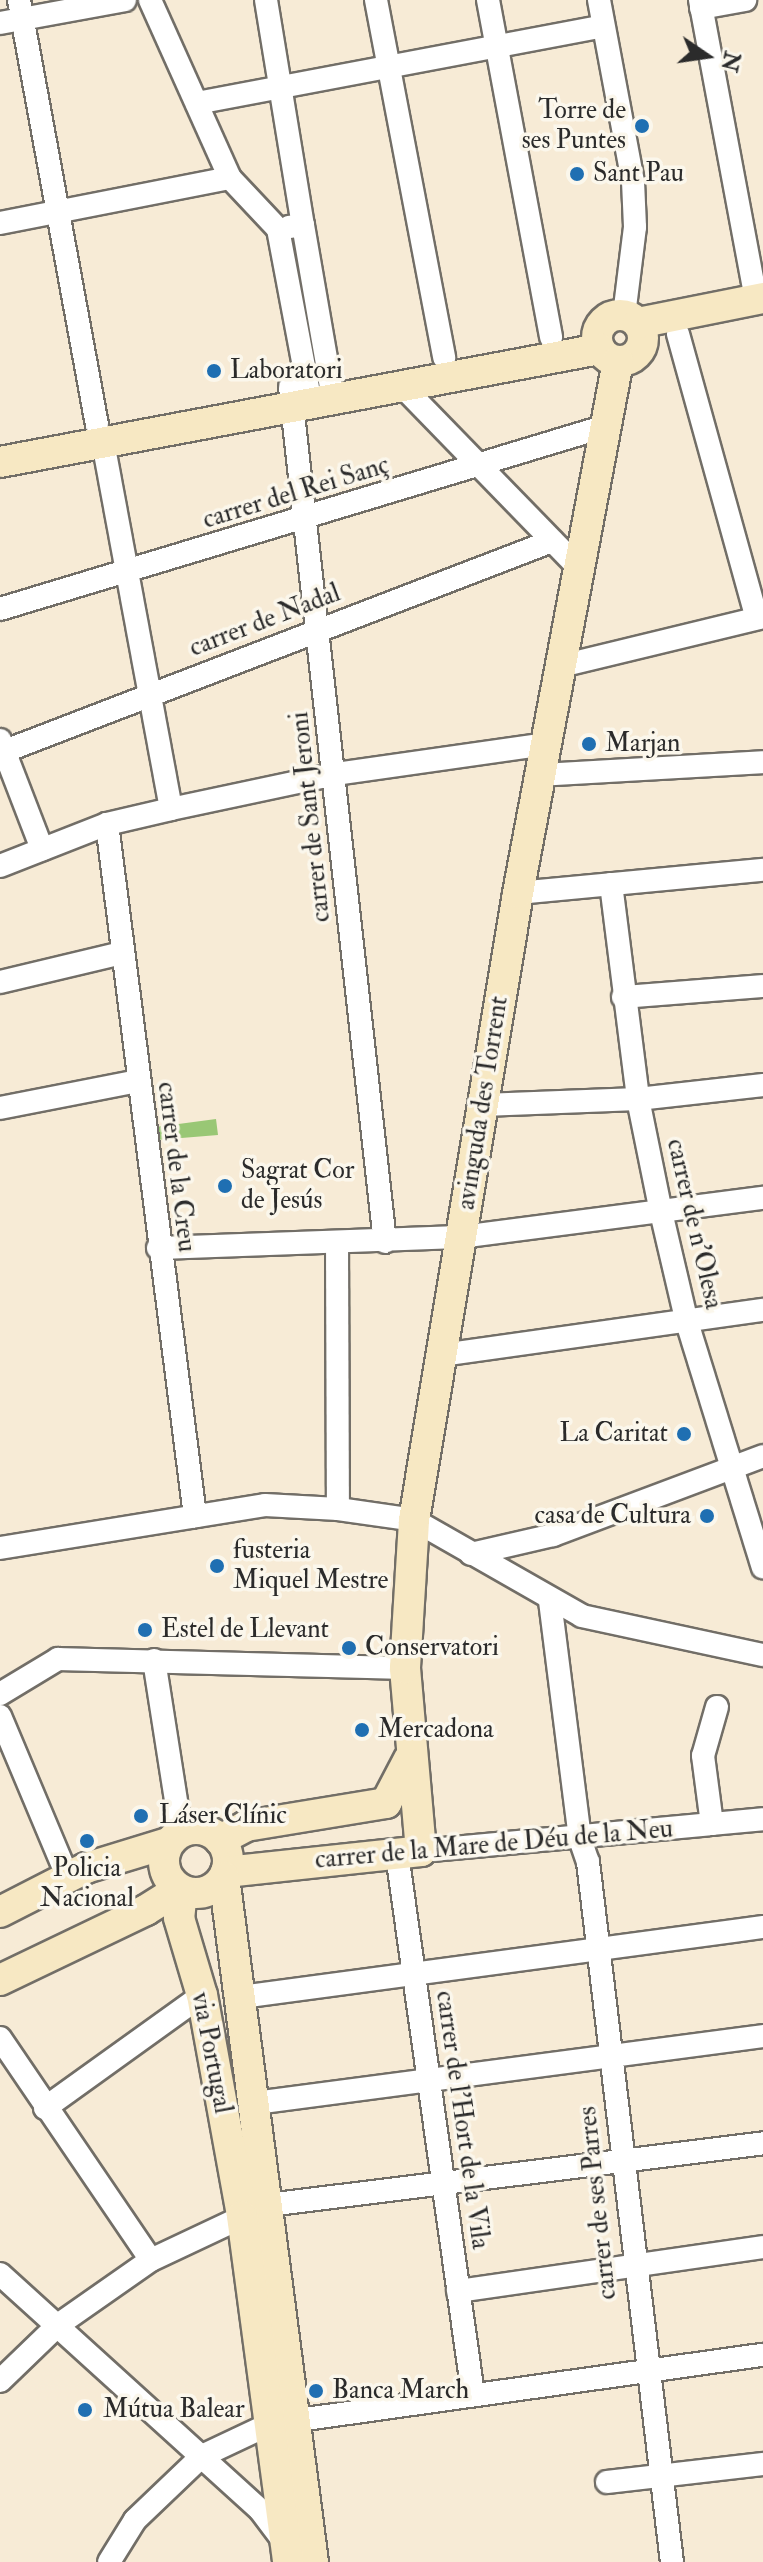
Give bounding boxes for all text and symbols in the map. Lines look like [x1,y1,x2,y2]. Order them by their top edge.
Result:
north arrow [667,16,747,96]
text: N [715,49,746,74]
place label: Torre de ses Puntes [522,95,626,156]
marker: Torre de ses Puntes [633,117,651,135]
place label: Sant Pau [593,158,684,190]
marker: Sant Pau [568,165,586,183]
place label: Laboratori [230,355,343,387]
marker: Laboratori [205,362,223,380]
street label: carrer del Rei Sanç [199,450,393,536]
street label: carrer de Nadal [185,578,345,664]
street label: carrer de Sant Jeroni [284,710,338,924]
place label: Marjan [605,728,680,760]
marker: Marjan [580,735,598,753]
street label: avinguda des Torrent [451,994,515,1212]
street label: carrer de la Creu [150,1080,202,1254]
street label: carrer de n'Olesa [659,1136,729,1312]
place label: Sagrat Cor de Jesús [241,1155,354,1216]
marker: Sagrat Cor de Jesús [216,1177,234,1195]
place label: La Caritat [559,1418,668,1450]
marker: La Caritat [675,1425,693,1443]
place label: casa de Cultura [535,1500,691,1532]
marker: casa de Cultura [698,1507,716,1525]
place label: fusteria Miquel Mestre [233,1535,388,1596]
marker: fusteria Miquel Mestre [208,1557,226,1575]
place label: Estel de Llevant [161,1614,329,1646]
marker: Estel de Llevant [136,1621,154,1639]
place label: Conservatori [365,1632,499,1664]
marker: Conservatori [340,1639,358,1657]
place label: Mercadona [378,1714,494,1746]
marker: Mercadona [353,1721,371,1739]
place label: Láser Clínic [159,1800,287,1832]
marker: Láser Clínic [130,1805,152,1827]
street label: carrer de la Mare de Déu de la Neu [314,1814,674,1876]
marker: Policia Nacional [78,1832,96,1850]
place label: Policia Nacional [40,1853,134,1914]
street label: carrer de l'Hort de la Vila [428,1989,496,2251]
street label: via Portugal [184,1990,238,2116]
street label: carrer de ses Parres [572,2105,624,2301]
place label: Banca March [332,2375,469,2407]
marker: Banca March [307,2382,325,2400]
place label: Mútua Balear [103,2394,245,2426]
marker: Mútua Balear [74,2399,96,2421]

